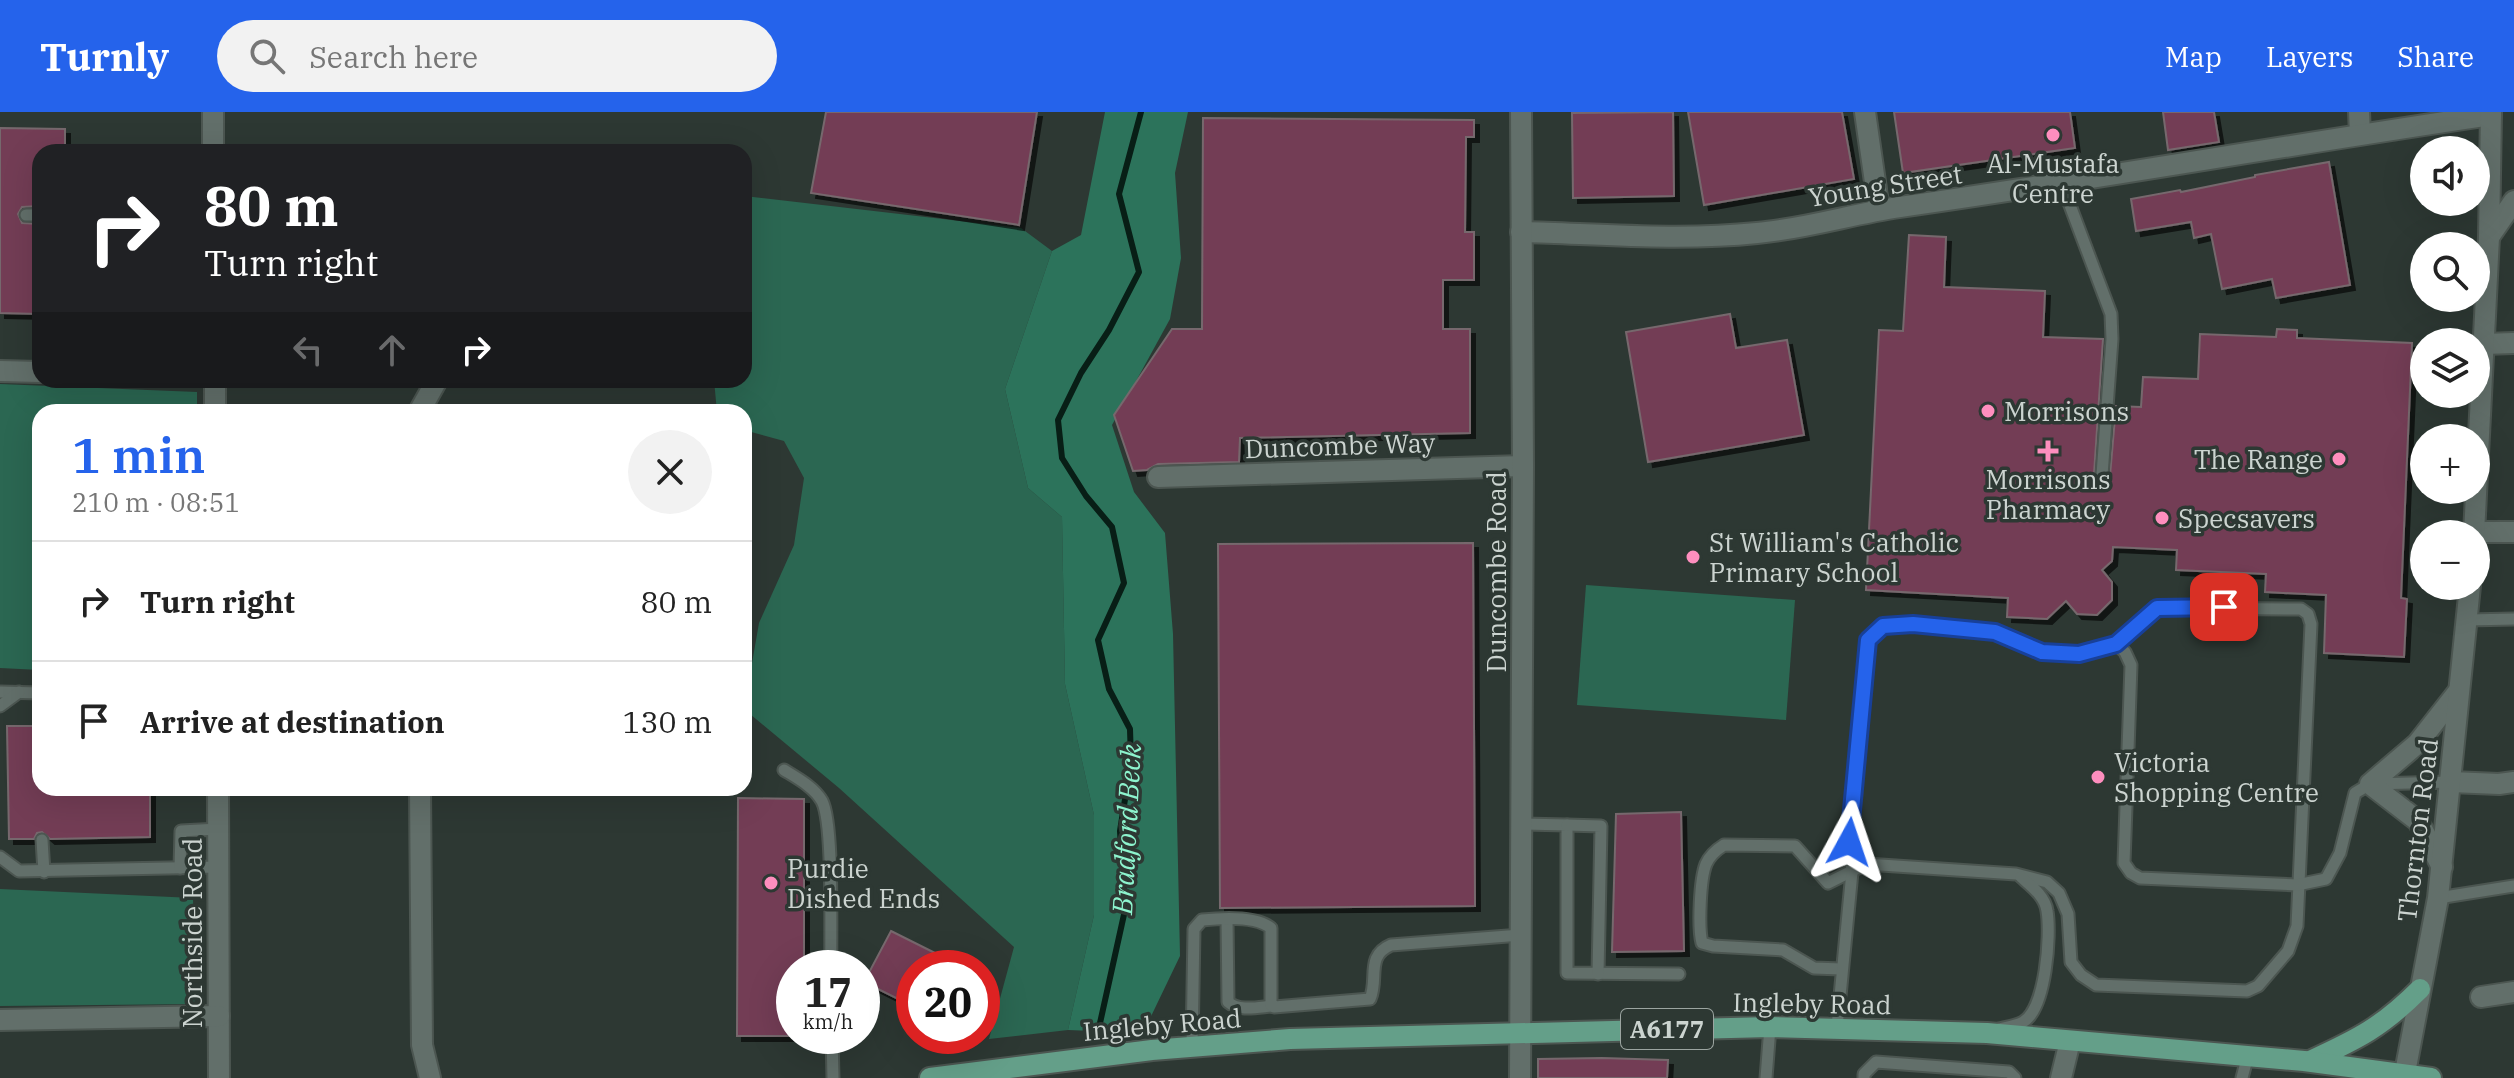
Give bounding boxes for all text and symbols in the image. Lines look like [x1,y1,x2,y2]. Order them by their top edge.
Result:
search box [217,20,777,92]
text: Turnly [40,32,169,81]
icon: search [245,34,289,78]
text: Search here [309,37,478,76]
text: Map [2165,38,2222,75]
text: Layers [2266,38,2353,75]
text: Share [2397,38,2474,75]
marker: Al-Mustafa Centre [2044,126,2062,144]
map controls [2410,136,2490,600]
button: sound [2410,136,2490,216]
place label: Al-Mustafa Centre [1986,146,2120,210]
street label: Young Street [1806,156,1964,214]
text: 80 m [204,169,339,241]
icon: right [72,176,176,280]
button: search [2410,232,2490,312]
text: Turn right [204,239,378,286]
icon: left [286,328,330,372]
icon: ahead [370,328,414,372]
icon: right [454,328,498,372]
button: layers [2410,328,2490,408]
place label: Morrisons [2004,394,2129,428]
marker: Morrisons [1979,402,1997,420]
text: 1 min [72,424,205,486]
button: + [2410,424,2490,504]
street label: Duncombe Way [1244,425,1436,465]
button: close [628,430,712,514]
marker: Morrisons Pharmacy [2039,442,2057,460]
place label: The Range [2194,442,2323,476]
marker: The Range [2330,450,2348,468]
place label: Morrisons Pharmacy [1985,462,2111,526]
street label: Duncombe Road [1479,471,1513,673]
text: 210 m · 08:51 [72,485,240,519]
place label: Specsavers [2178,501,2315,535]
marker: Specsavers [2153,509,2171,527]
button: − [2410,520,2490,600]
place label: St William's Catholic Primary School [1709,525,1959,589]
marker: St William's Catholic Primary School [1684,548,1702,566]
pin [2190,573,2258,641]
icon: right [72,579,116,623]
text: Turn right [140,582,295,621]
text: 80 m [640,582,712,621]
icon: arrive [2202,585,2246,629]
icon: arrive [72,699,116,743]
text: Arrive at destination [140,702,445,741]
text: 130 m [622,702,712,741]
street label: Thornton Road [2389,736,2445,924]
water label: Bradford Beck [1103,743,1149,916]
place label: Victoria Shopping Centre [2114,745,2319,809]
marker: Victoria Shopping Centre [2089,768,2107,786]
position arrow [1807,800,1891,884]
street label: Northside Road [175,838,209,1028]
place label: Purdie Dished Ends [787,851,940,915]
marker: Purdie Dished Ends [762,874,780,892]
speed limit sign: 20 [896,950,1000,1054]
text: 17 [804,966,852,1018]
street label: Ingleby Road [1732,985,1892,1021]
street label: Ingleby Road [1081,1000,1243,1048]
text: km/h [803,1008,853,1035]
road number: A6177 [1621,1009,1713,1049]

